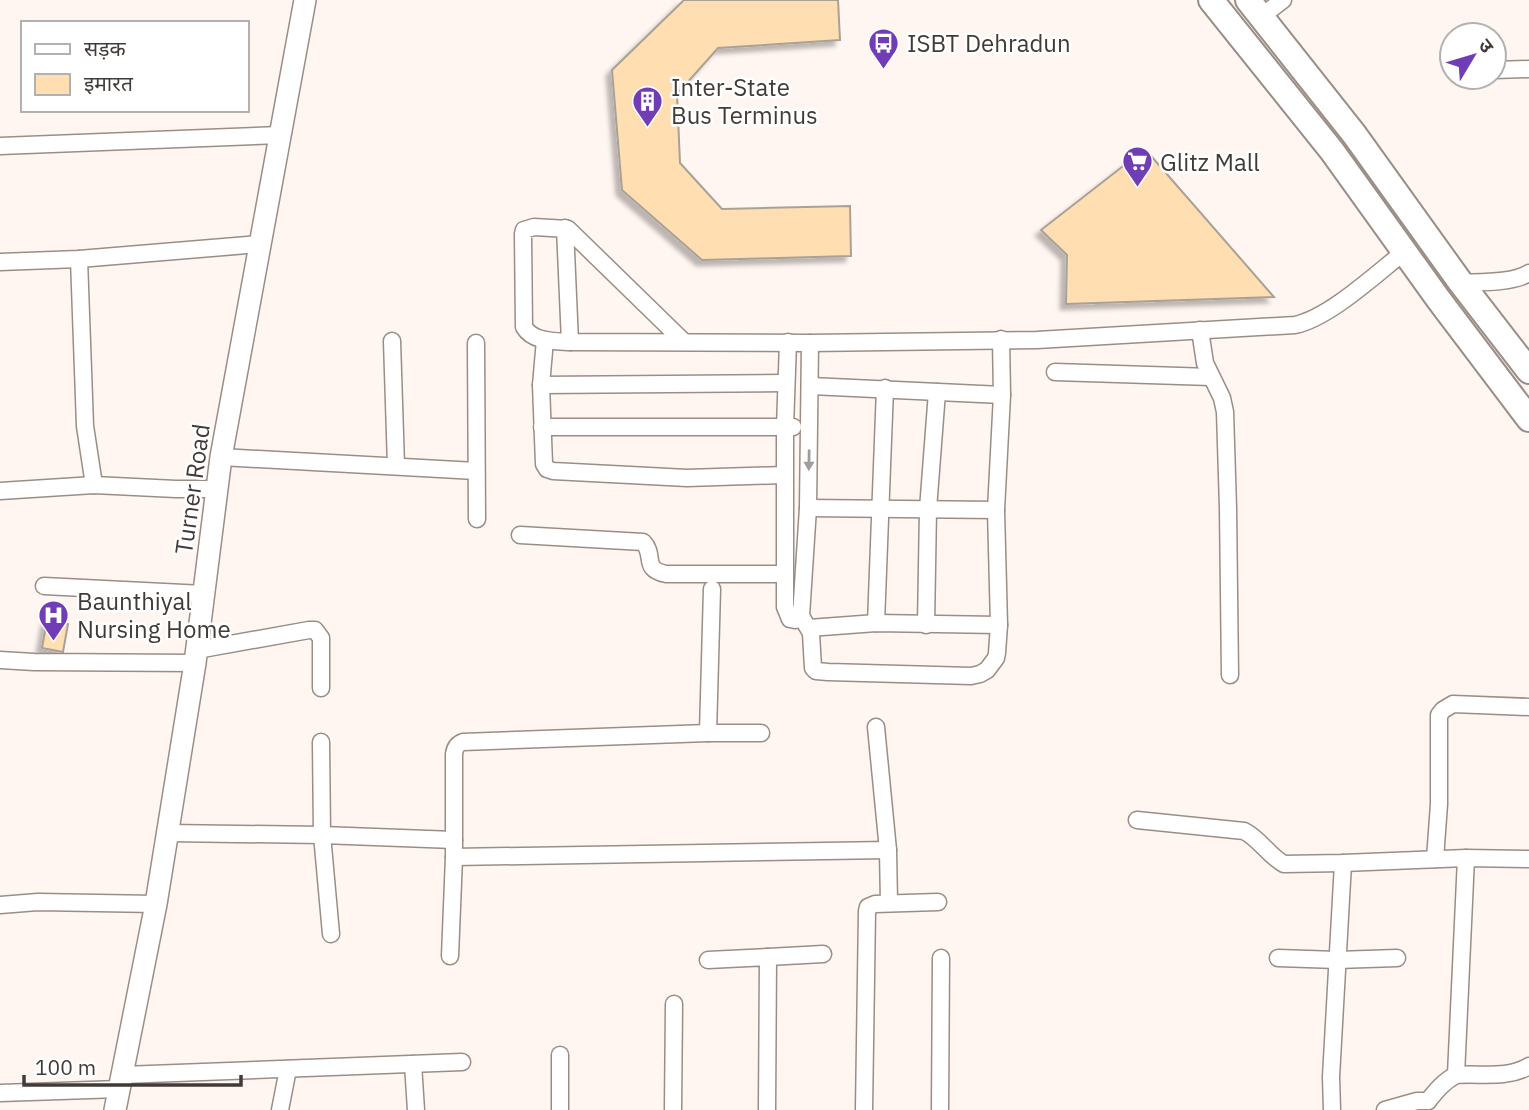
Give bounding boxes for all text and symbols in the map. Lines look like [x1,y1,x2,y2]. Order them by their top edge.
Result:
legend [21,21,248,112]
north arrow [1438,21,1508,91]
bus stop icon: ISBT Dehradun [867,26,901,70]
place label: ISBT Dehradun [907,27,1071,59]
text: सड़क [84,34,126,62]
text: उ [1474,34,1500,58]
text: इमारत [84,69,134,97]
place label: Inter-State Bus Terminus [671,71,818,131]
building icon: Inter-State Bus Terminus [631,84,665,128]
supermarket icon: Glitz Mall [1120,145,1154,189]
place label: Glitz Mall [1160,146,1260,178]
street label: Turner Road [167,422,217,556]
one-way arrow [803,449,815,471]
place label: Baunthiyal Nursing Home [77,585,231,645]
hospital icon: Baunthiyal Nursing Home [37,598,71,642]
scale bar [24,1044,242,1088]
text: 100 m [35,1053,96,1081]

